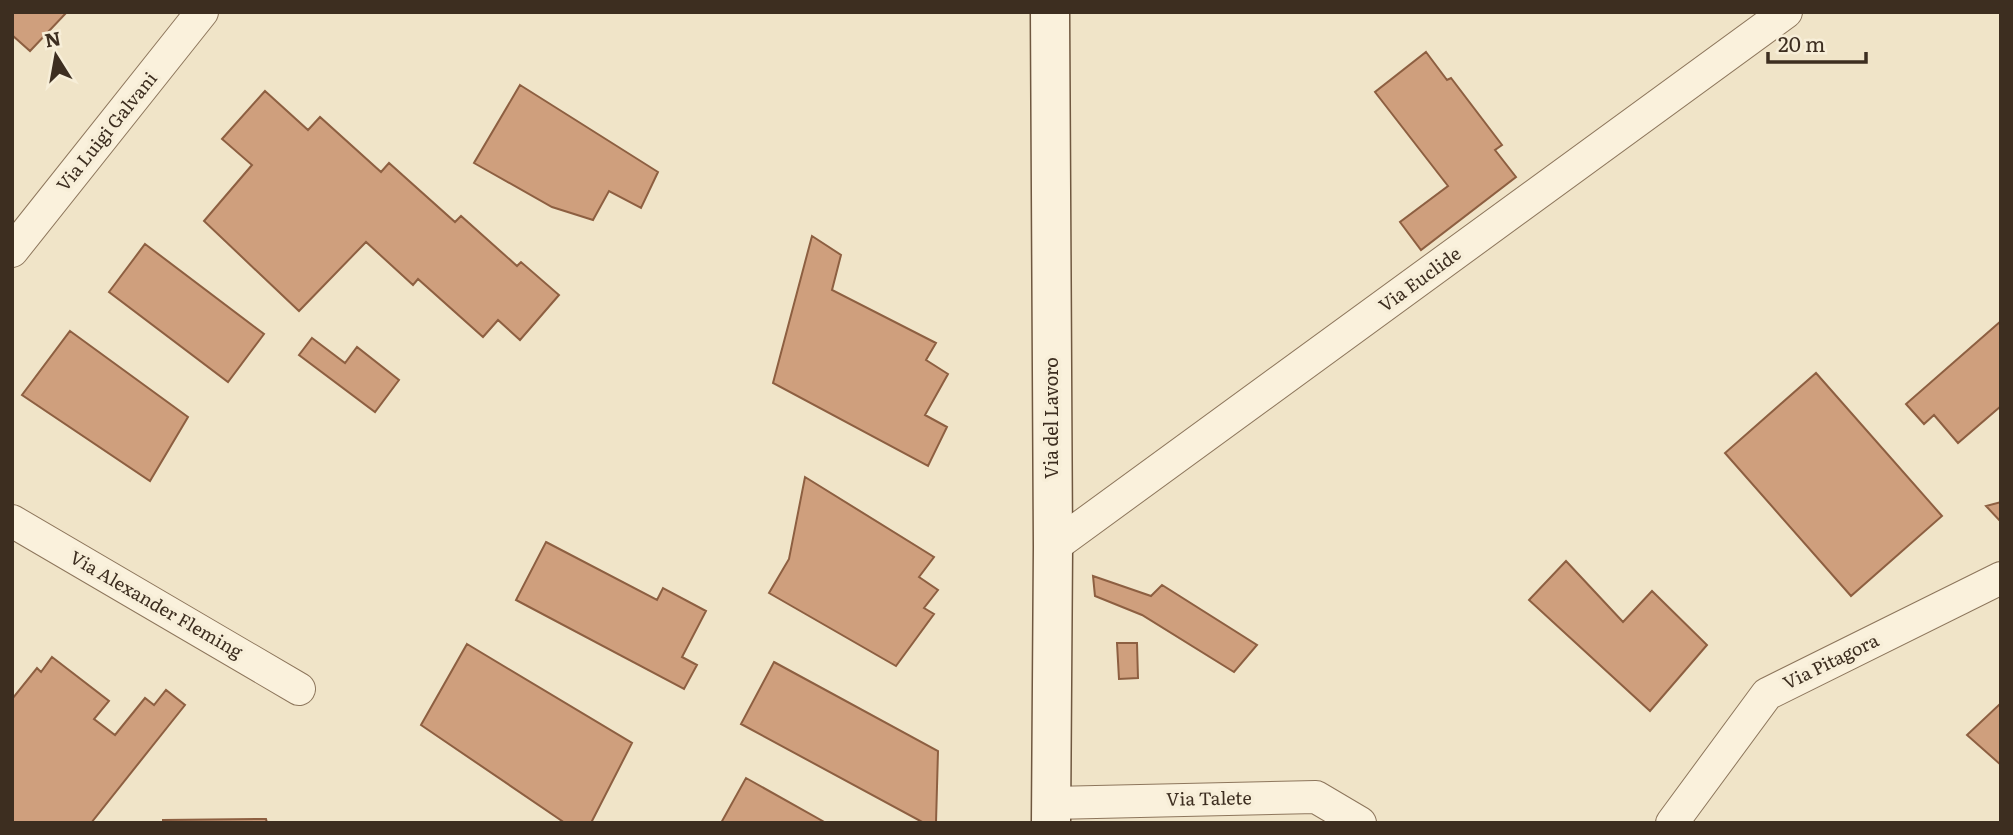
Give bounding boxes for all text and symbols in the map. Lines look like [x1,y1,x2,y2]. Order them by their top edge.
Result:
north arrow [21,21,91,91]
scale bar [1768,21,1866,65]
text: N [42,23,63,54]
text: 20 m [1778,27,1825,58]
street label: Via Luigi Galvani [49,65,163,197]
street label: Via Euclide [1372,240,1466,318]
street label: Via del Lavoro [1037,357,1064,479]
street label: Via Alexander Fleming [65,543,249,665]
street label: Via Pitagora [1778,626,1883,696]
street label: Via Talete [1166,783,1252,812]

